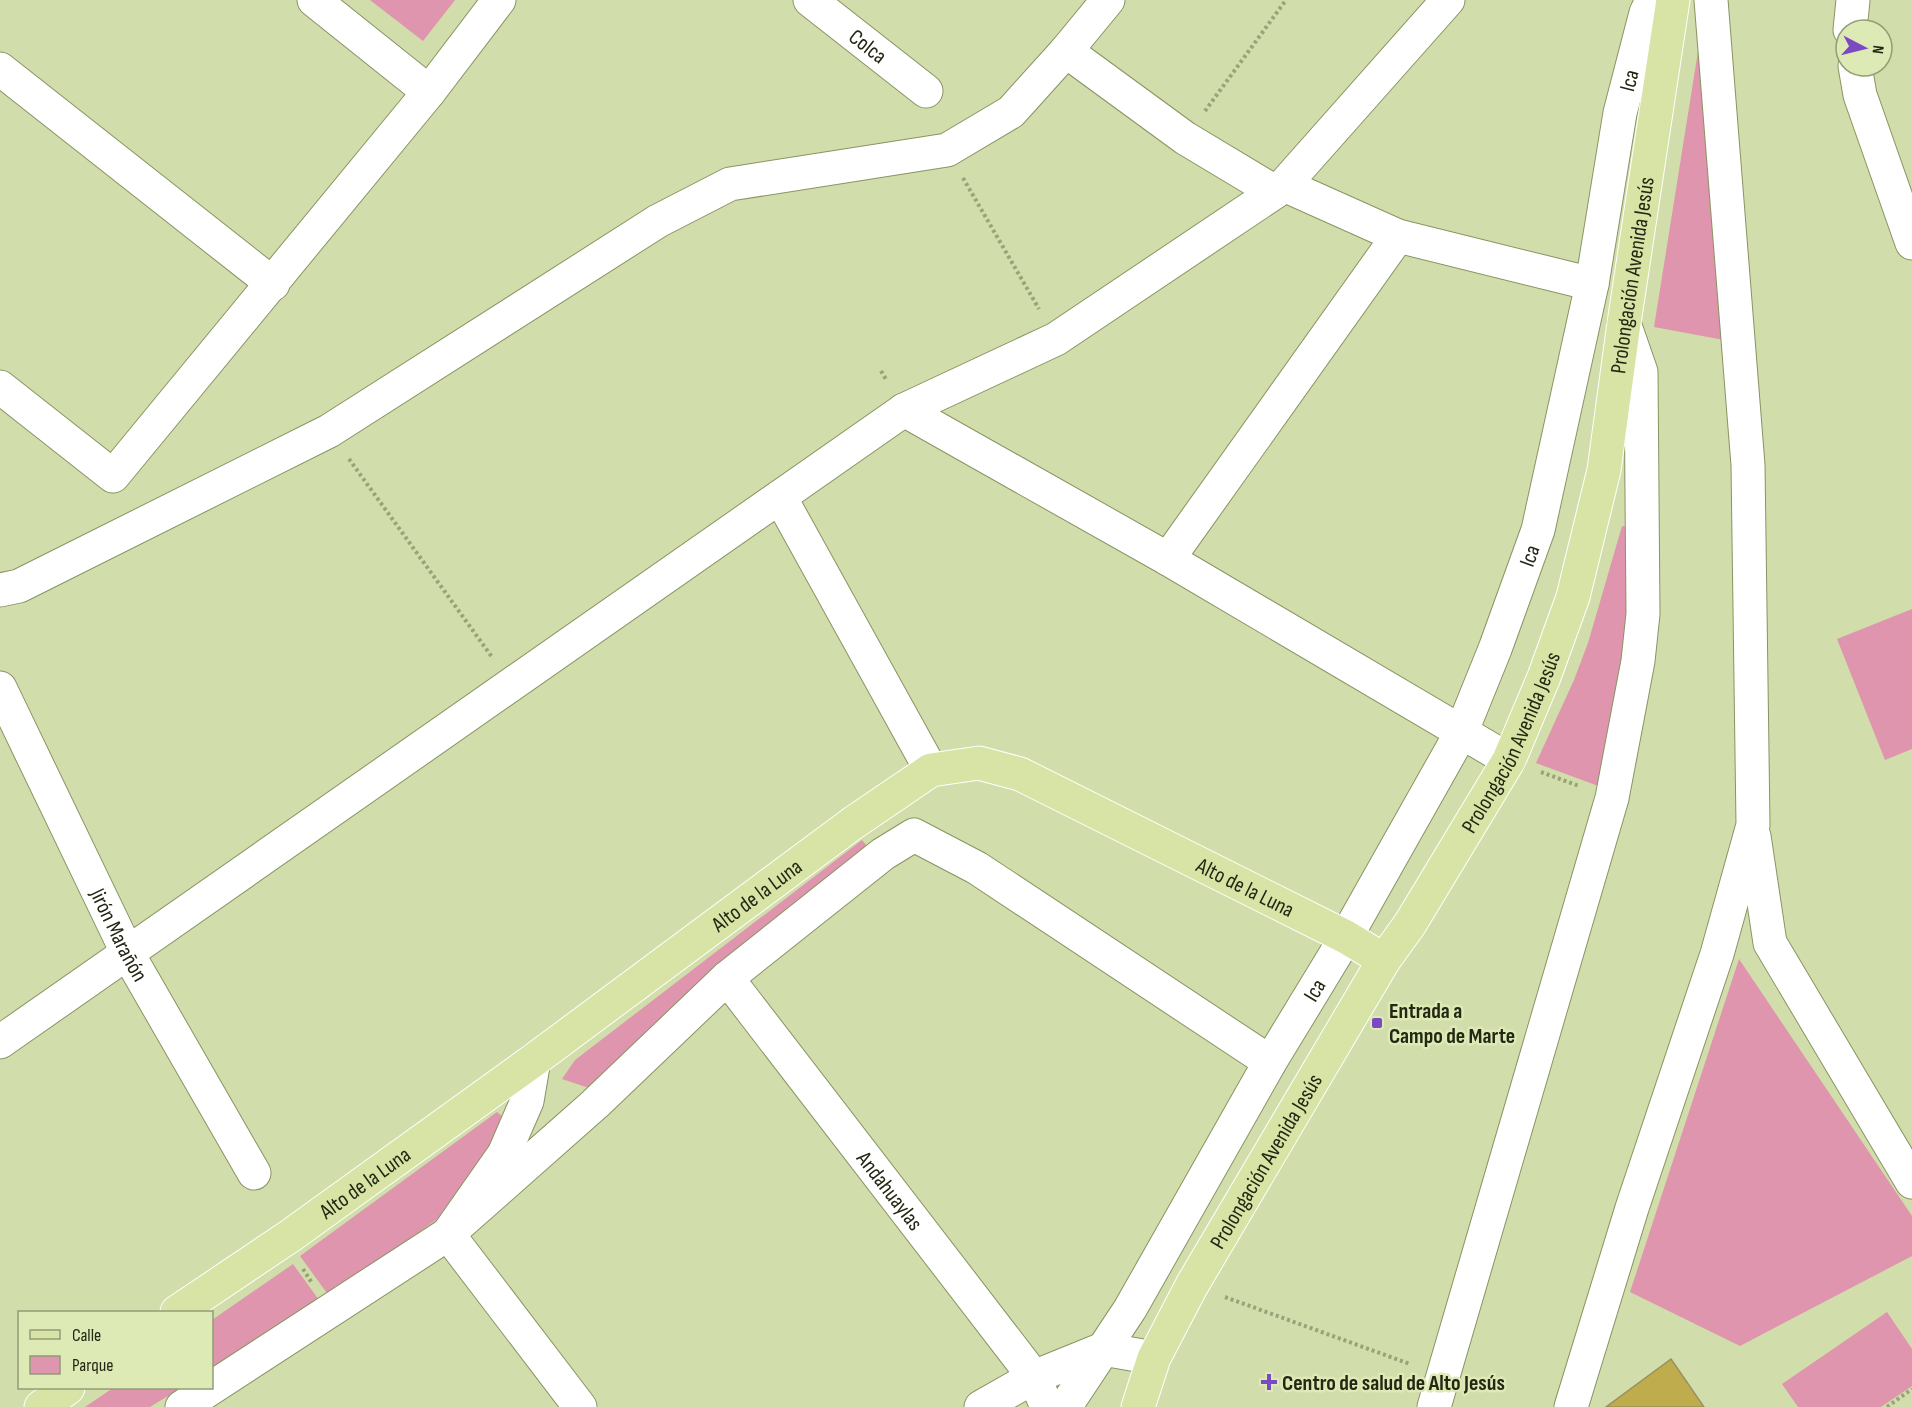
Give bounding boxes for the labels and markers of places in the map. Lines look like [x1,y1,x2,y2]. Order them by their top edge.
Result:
place label: Entrada a Campo de Marte [1389,998,1515,1050]
marker: Entrada a Campo de Marte [1370,1016,1384,1030]
place label: Centro de salud de Alto Jesús [1282,1370,1505,1397]
marker: Centro de salud de Alto Jesús [1260,1373,1278,1391]

